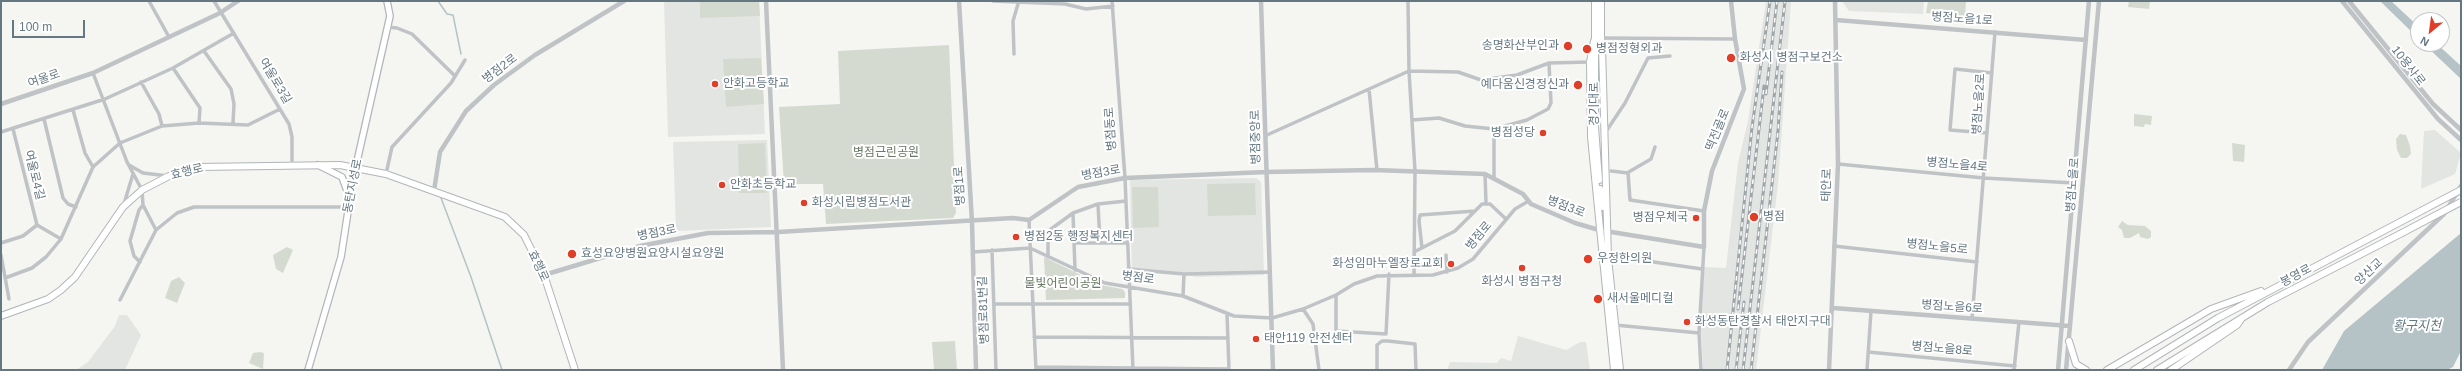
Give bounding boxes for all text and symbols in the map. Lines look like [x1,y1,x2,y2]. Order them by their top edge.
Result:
street label: 병점노을1로 [1931,10,1993,28]
scale bar [14,12,87,38]
north arrow [2410,12,2450,52]
text: 100 m [19,20,52,34]
text: N [2418,34,2431,49]
place label: 송명화산부인과 [1482,39,1559,53]
marker: 송명화산부인과 [1562,40,1574,52]
place label: 병점정형외과 [1596,42,1662,56]
marker: 병점정형외과 [1581,43,1593,55]
street label: 10용사로 [2388,43,2428,89]
street label: 병점2로 [480,51,520,87]
place label: 화성시 병점구보건소 [1740,51,1843,65]
marker: 화성시 병점구보건소 [1725,52,1737,64]
street label: 여울로3길 [256,56,294,106]
street label: 여울로 [26,67,62,91]
street label: 병점노을2로 [1970,73,1988,135]
place label: 안화고등학교 [723,77,789,91]
place label: 예다움신경정신과 [1481,78,1569,92]
marker: 안화고등학교 [710,79,720,89]
marker: 예다움신경정신과 [1572,79,1584,91]
street label: 경기대로 [1588,82,1602,126]
street label: 병점동로 [1102,106,1120,152]
street label: 떡전골로 [1703,107,1733,153]
street label: 병점중앙로 [1248,109,1264,165]
place label: 병점성당 [1491,126,1535,140]
marker: 병점성당 [1538,128,1548,138]
park label: 병점근린공원 [853,146,919,160]
street label: 여울로4길 [21,149,47,201]
street label: 병점노을4로 [1926,155,1988,175]
street label: 병점노을로 [2063,157,2083,213]
street label: 동탄지성로 [341,158,365,214]
street label: 효행로 [169,161,205,183]
street label: 병점3로 [1080,162,1122,184]
street label: 병점1로 [952,166,968,206]
street label: 태안로 [1819,168,1835,202]
place label: 안화초등학교 [730,178,796,192]
marker: 안화초등학교 [717,180,727,190]
street label: 병점3로 [1545,193,1587,221]
place label: 화성시립병점도서관 [812,196,911,210]
marker: 화성시립병점도서관 [799,198,809,208]
place label: 병점 [1763,210,1785,224]
place label: 병점우체국 [1633,211,1688,225]
marker: 병점 [1748,211,1760,223]
marker: 병점우체국 [1691,213,1701,223]
street label: 병점로 [1463,219,1495,253]
street label: 병점3로 [636,222,678,244]
place label: 병점2동 행정복지센터 [1024,230,1133,244]
marker: 병점2동 행정복지센터 [1011,232,1021,242]
street label: 병점노을5로 [1905,237,1969,257]
place label: 효성요양병원요양시설요양원 [581,247,725,261]
street label: 효행로 [524,248,552,284]
marker: 효성요양병원요양시설요양원 [566,248,578,260]
place label: 우정한의원 [1597,252,1652,266]
marker: 우정한의원 [1582,253,1594,265]
street label: 양산교 [2352,255,2386,289]
place label: 화성임마누엘장로교회 [1333,257,1443,271]
marker: 화성임마누엘장로교회 [1446,259,1456,269]
street label: 봉영로 [2278,262,2314,290]
marker: 화성시 병점구청 [1517,263,1527,273]
street label: 병점로 [1121,269,1155,287]
street label: 병점로81번길 [976,275,992,345]
place label: 화성시 병점구청 [1482,275,1562,289]
park label: 물빛어린이공원 [1024,277,1102,291]
place label: 새서울메디컬 [1607,292,1673,306]
marker: 새서울메디컬 [1592,293,1604,305]
street label: 병점노을6로 [1921,298,1983,316]
place label: 화성동탄경찰서 태안지구대 [1695,315,1831,329]
marker: 화성동탄경찰서 태안지구대 [1682,317,1692,327]
water label: 황구지천 [2393,318,2441,334]
place label: 태안119 안전센터 [1264,332,1353,346]
marker: 태안119 안전센터 [1251,334,1261,344]
street label: 병점노을8로 [1911,339,1973,359]

